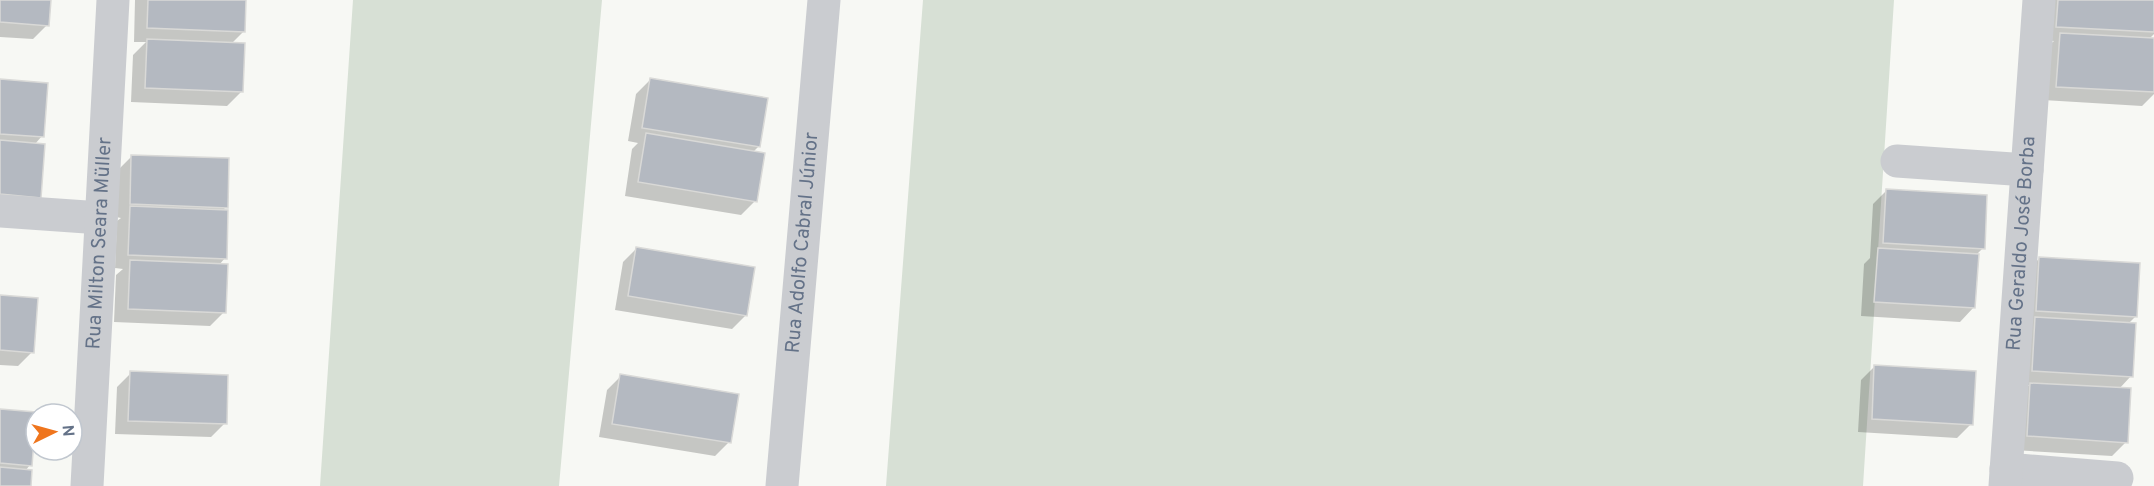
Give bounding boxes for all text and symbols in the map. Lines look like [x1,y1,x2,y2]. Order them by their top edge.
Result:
street label: Rua Adolfo Cabral Júnior [781,131,826,355]
street label: Rua Geraldo José Borba [2001,135,2042,352]
street label: Rua Milton Seara Müller [81,136,119,350]
north arrow [24,402,84,462]
text: N [56,424,77,437]

